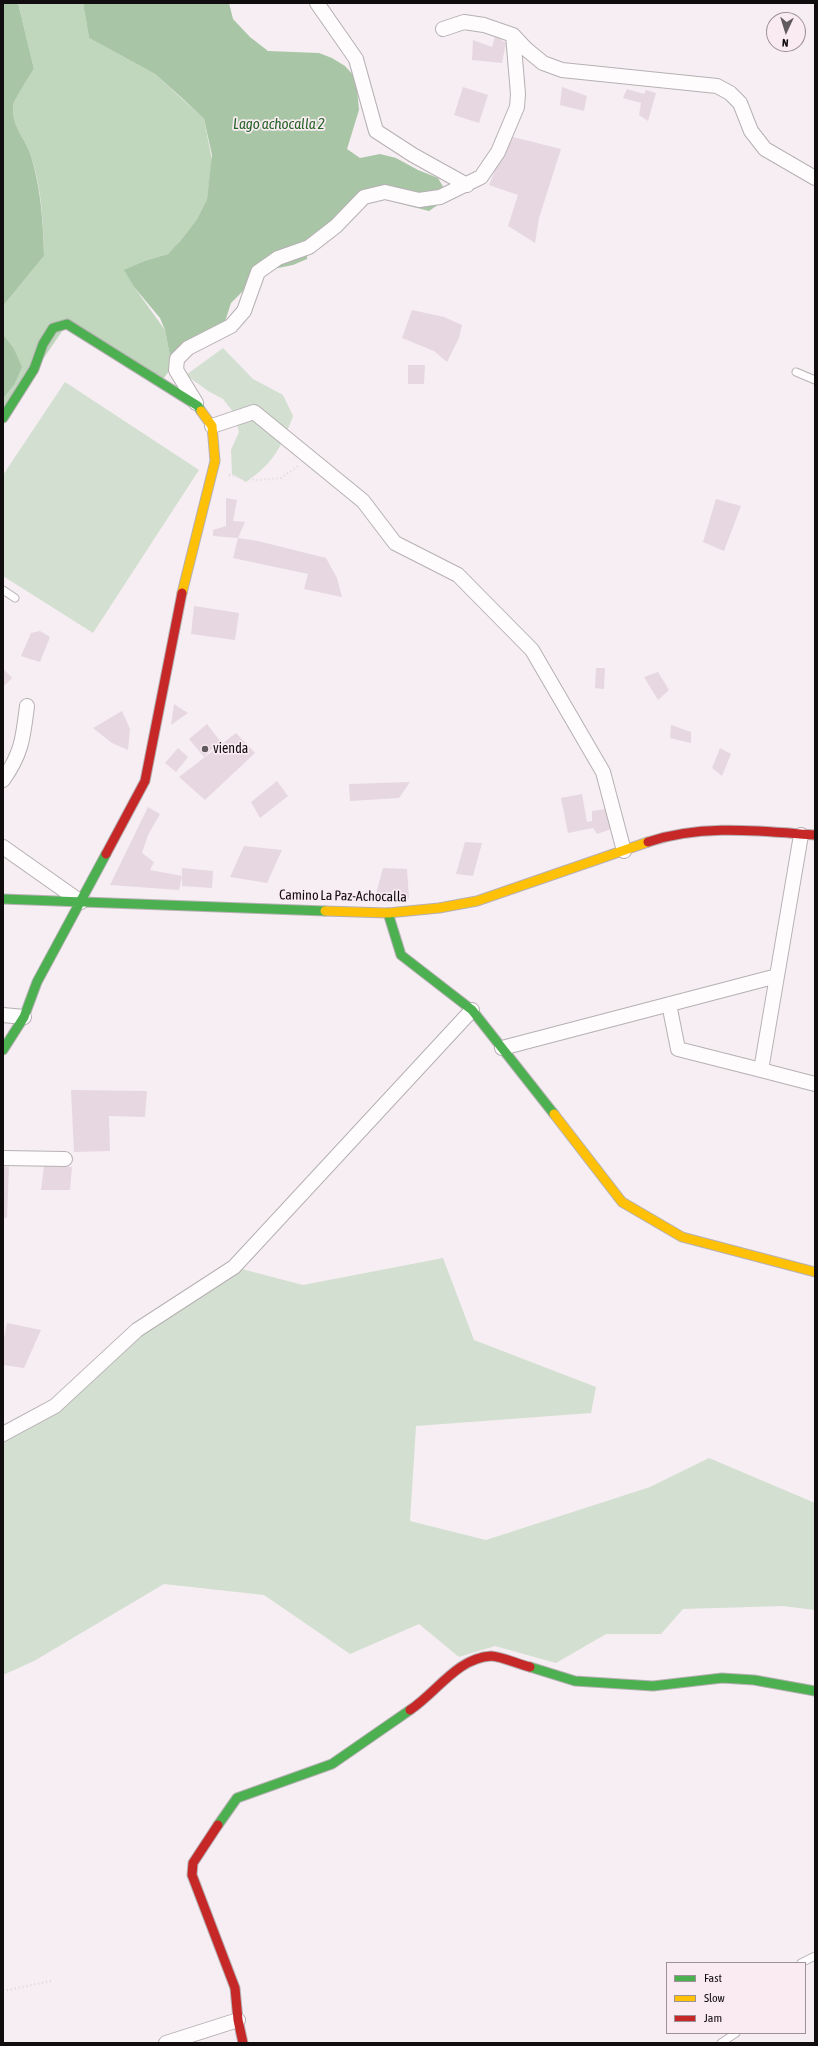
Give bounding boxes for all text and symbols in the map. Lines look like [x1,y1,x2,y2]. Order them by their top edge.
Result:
north arrow [766,12,806,52]
text: N [782,37,789,49]
water label: Lago achocalla 2 [233,115,325,133]
place label: vienda [213,741,248,757]
marker: vienda [200,744,210,754]
street label: Camino La Paz-Achocalla [279,886,407,906]
legend [666,1962,806,2034]
text: Fast [704,1971,722,1985]
text: Slow [704,1991,725,2005]
text: Jam [704,2011,722,2025]

